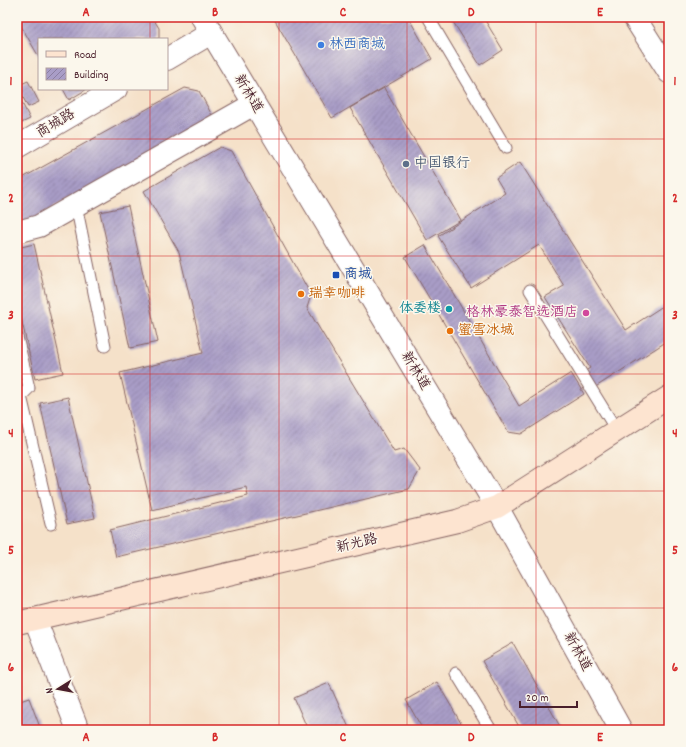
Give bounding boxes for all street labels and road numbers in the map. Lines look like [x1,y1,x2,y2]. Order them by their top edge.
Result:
street label: 新林道 [229,71,267,117]
street label: 商城路 [33,105,79,143]
street label: 新林道 [396,348,434,394]
street label: 新光路 [334,530,380,558]
street label: 新林道 [558,629,596,675]

